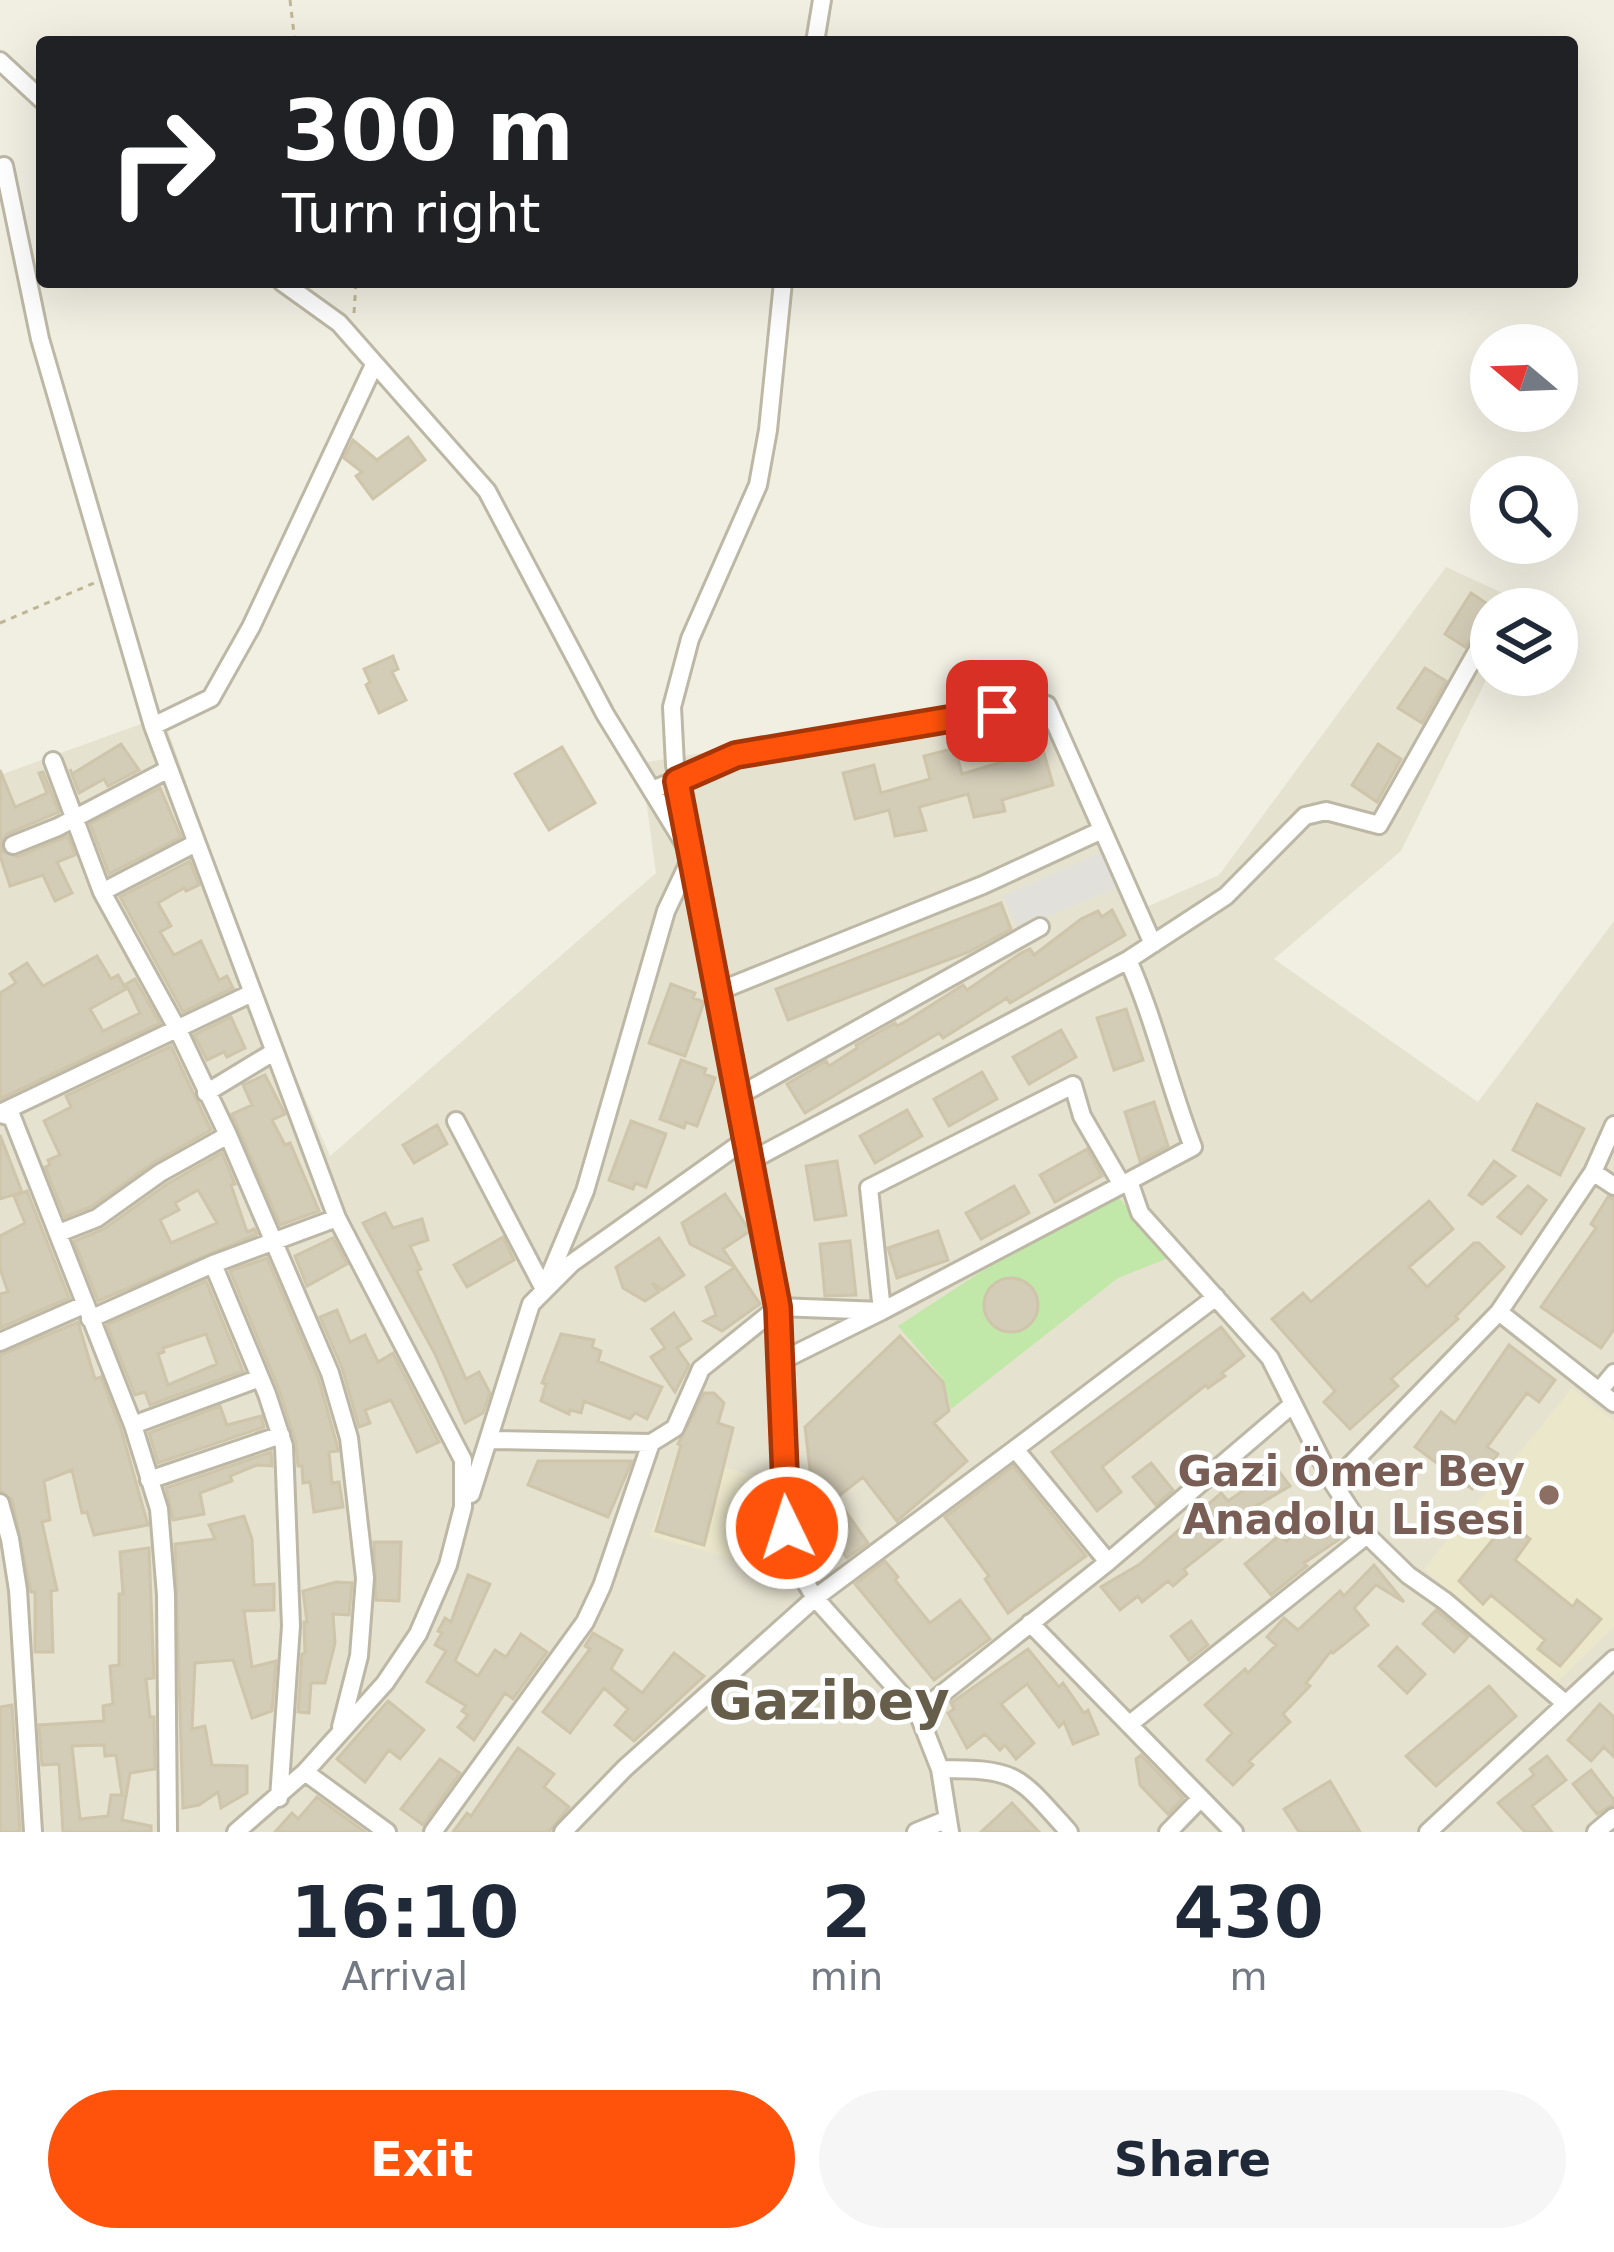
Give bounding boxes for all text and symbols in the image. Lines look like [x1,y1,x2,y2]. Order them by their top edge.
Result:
text: 300 m [282,82,574,180]
icon: right [84,84,240,240]
text: Turn right [282,182,541,245]
north arrow [1470,324,1578,432]
map controls [1470,324,1578,696]
button: search [1470,456,1578,564]
button: layers [1470,588,1578,696]
pin [946,660,1048,762]
icon: arrive [964,678,1030,744]
place label: Gazi Ömer Bey Anadolu Lisesi [1178,1446,1525,1544]
position arrow [724,1465,850,1591]
marker: Gazi Ömer Bey Anadolu Lisesi [1536,1482,1562,1508]
district label: Gazibey [708,1669,950,1732]
text: 16:10 [290,1870,519,1954]
text: 2 [821,1870,871,1954]
text: 430 [1173,1870,1324,1954]
text: Arrival [341,1954,468,1999]
text: min [810,1954,883,1999]
text: m [1230,1954,1268,1999]
button: Exit [48,2090,795,2228]
button: Share [819,2090,1566,2228]

